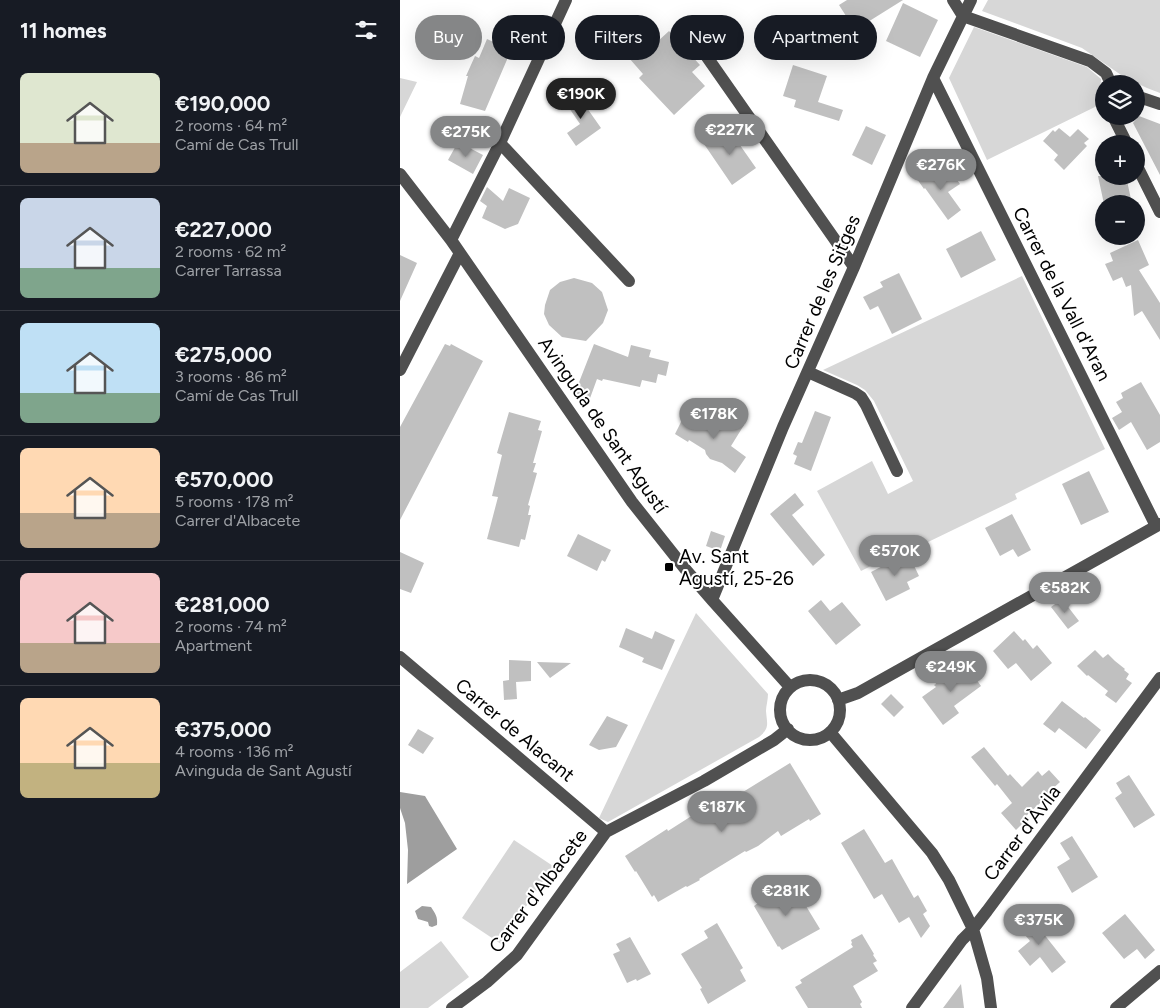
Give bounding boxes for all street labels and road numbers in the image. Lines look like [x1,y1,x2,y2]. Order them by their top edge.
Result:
street label: Carrer de la Vall d'Aran [1008,203,1116,385]
street label: Carrer de les Sitges [779,211,865,373]
street label: Avinguda de Sant Agustí [533,332,673,519]
street label: Carrer de Alacant [451,673,579,787]
street label: Carrer d'Àvila [979,781,1065,885]
street label: Carrer d'Albacete [484,825,592,957]

